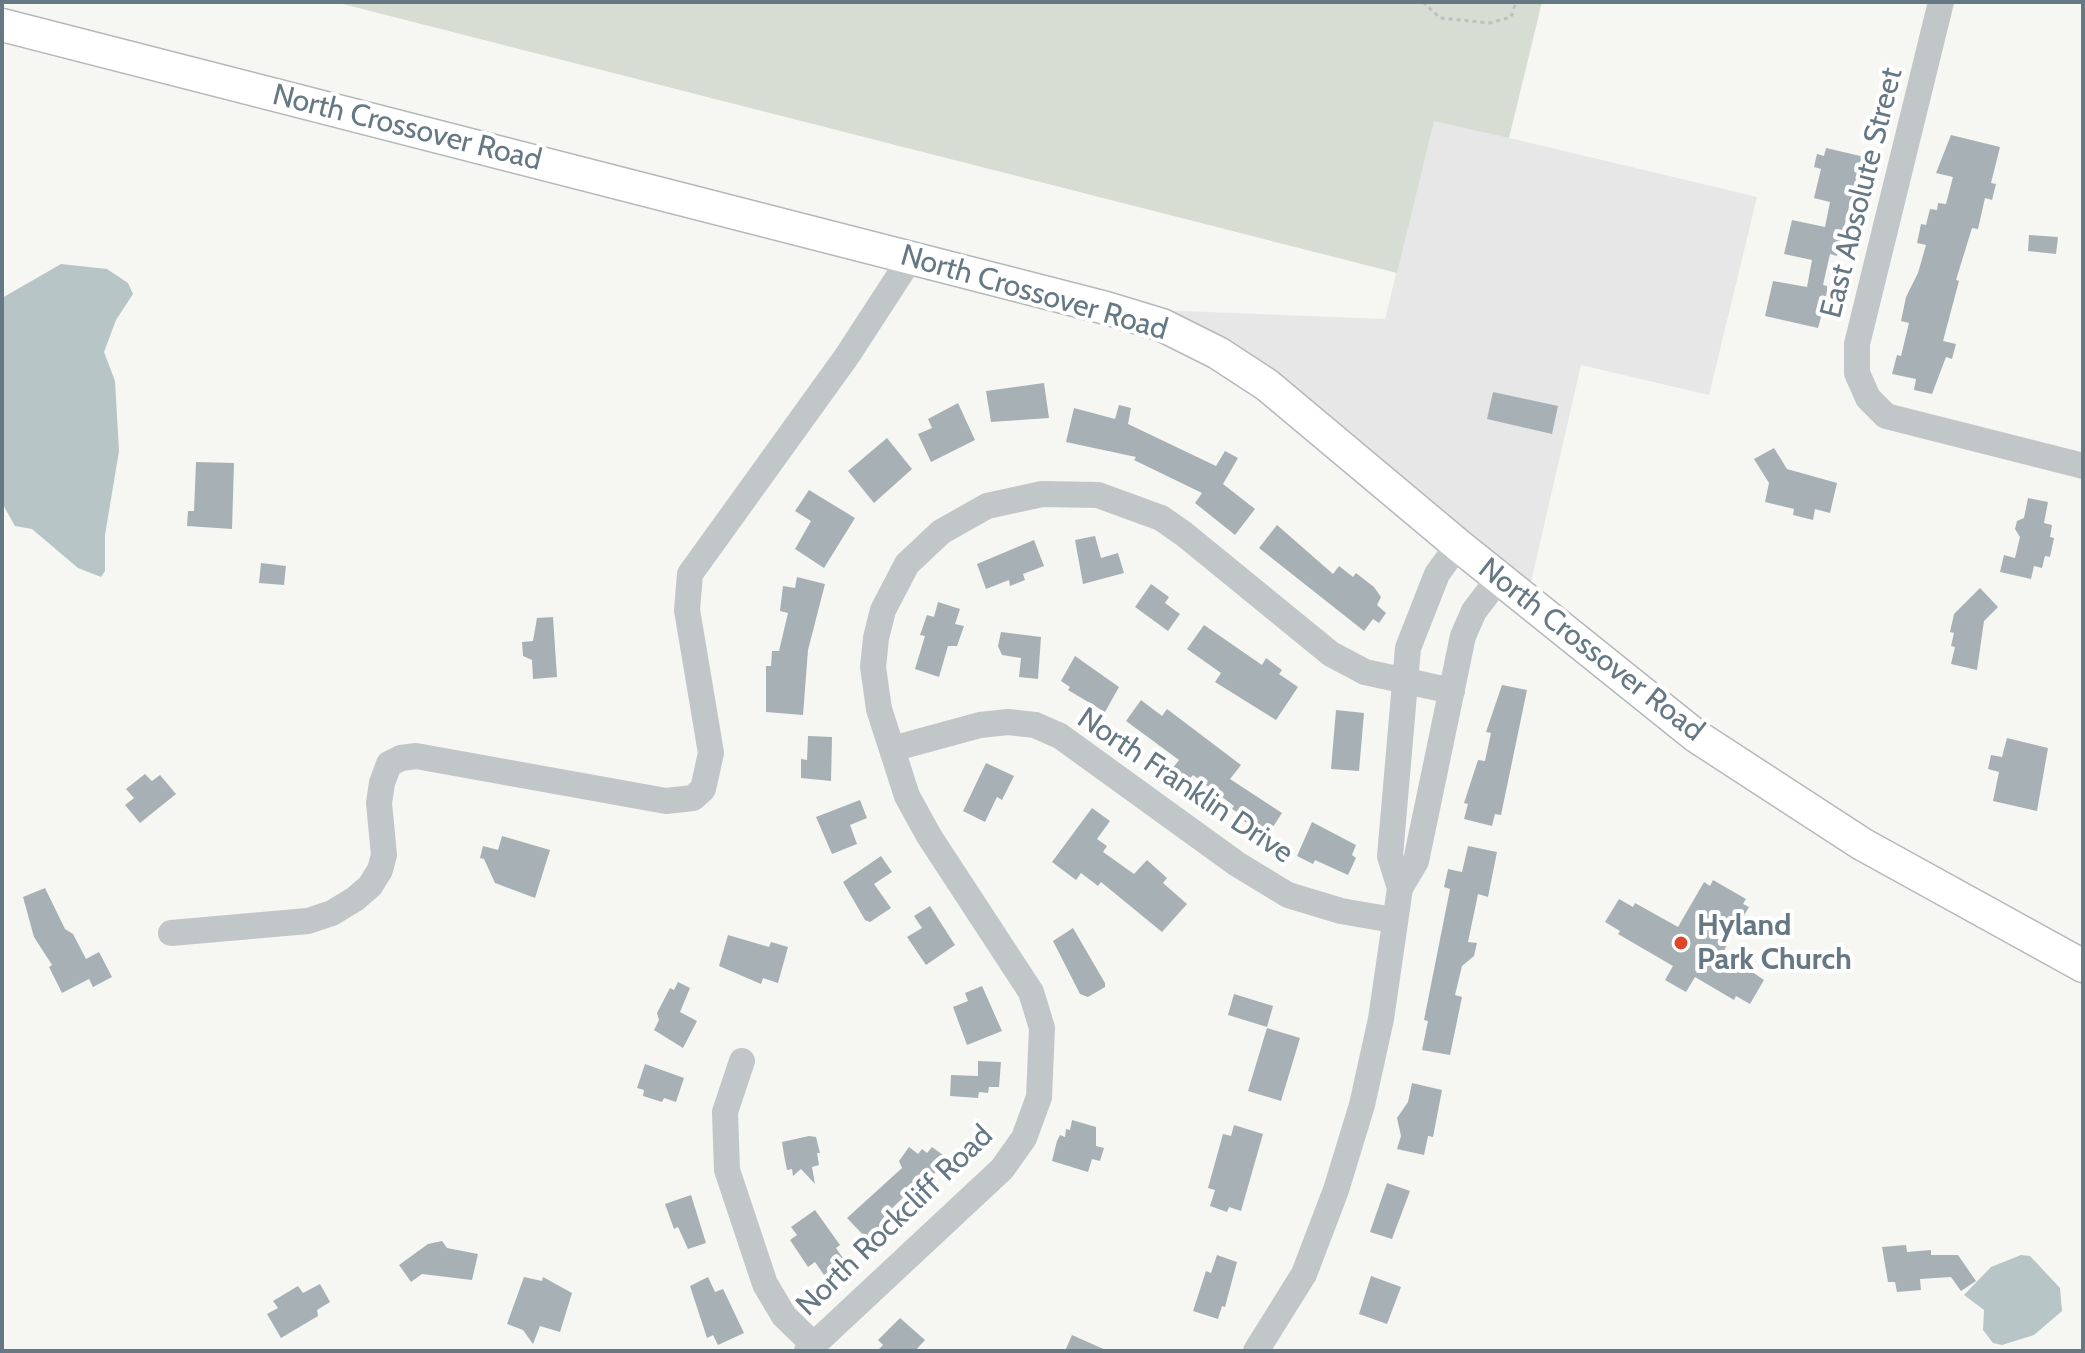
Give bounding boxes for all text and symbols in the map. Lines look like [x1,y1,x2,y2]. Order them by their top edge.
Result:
street label: East Absolute Street [1814,64,1910,322]
street label: North Crossover Road [269,77,545,179]
street label: North Crossover Road [896,238,1172,348]
street label: North Crossover Road [1471,551,1711,749]
street label: North Franklin Drive [1070,701,1300,871]
place label: Hyland Park Church [1697,908,1852,978]
marker: Hyland Park Church [1672,934,1690,952]
street label: North Rockcliff Road [789,1118,1001,1324]

